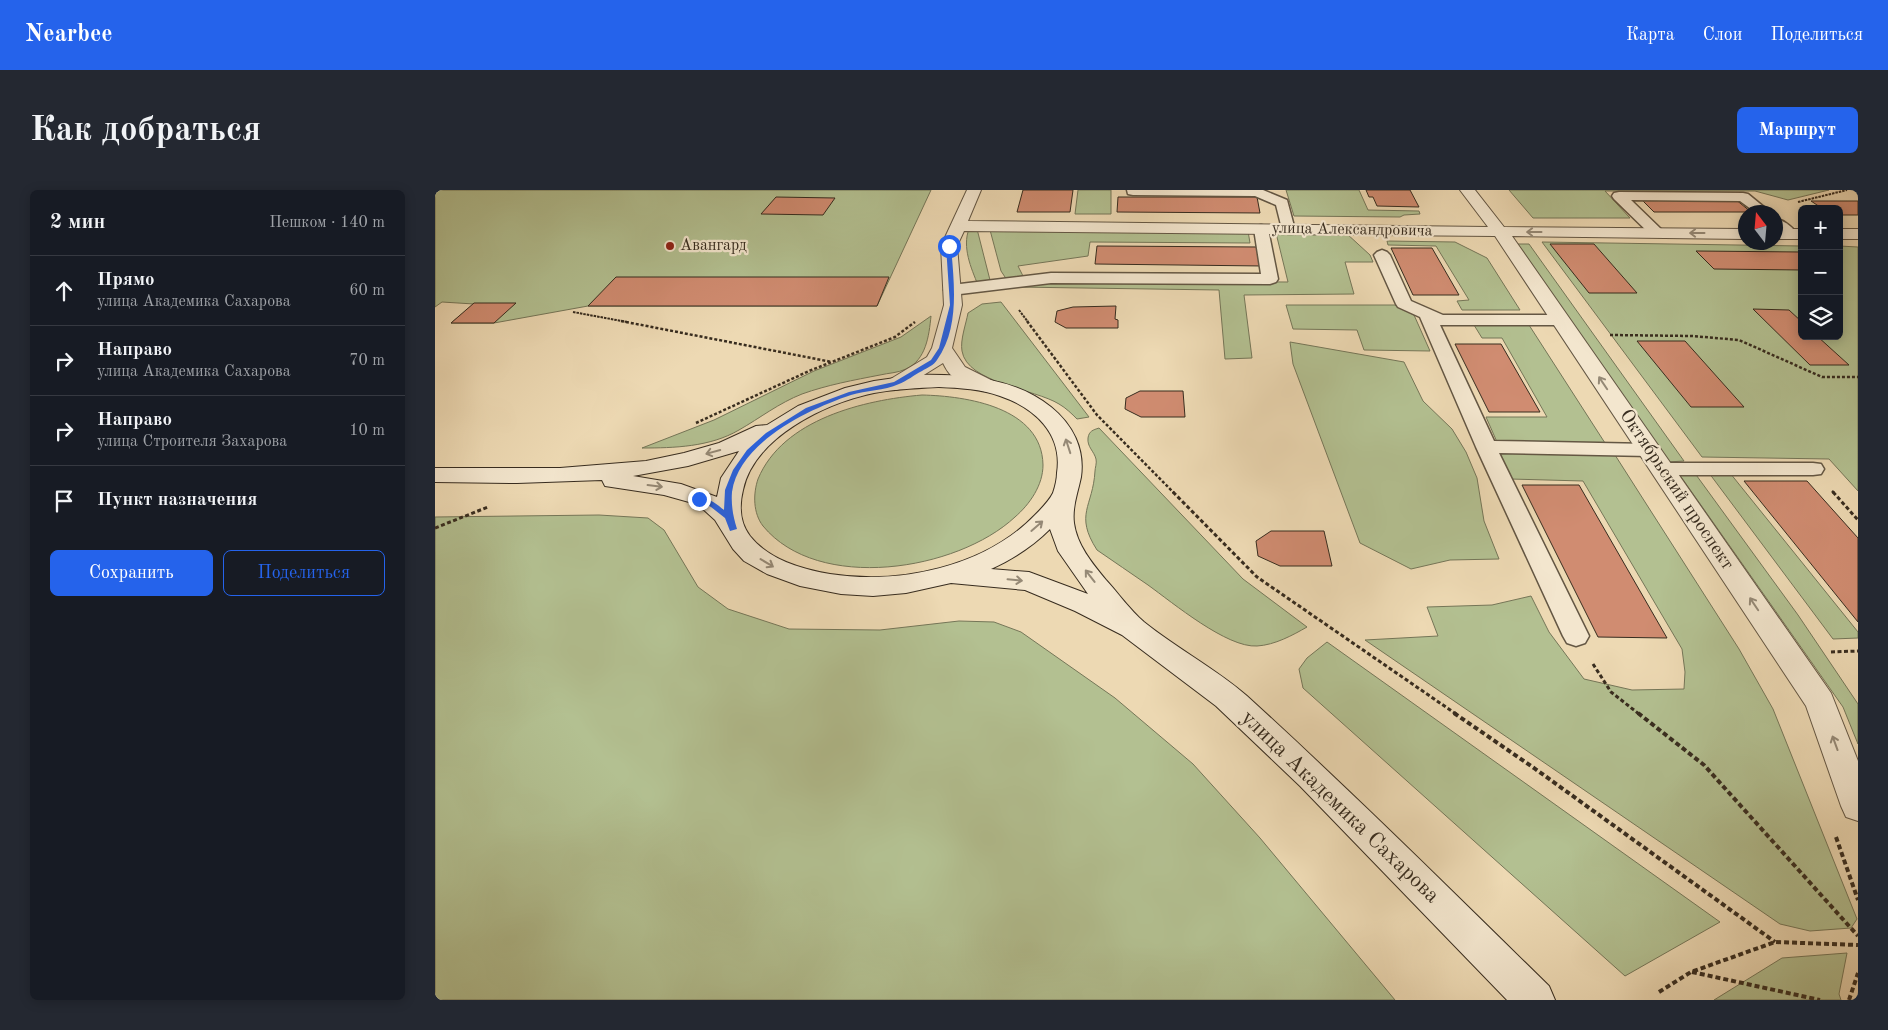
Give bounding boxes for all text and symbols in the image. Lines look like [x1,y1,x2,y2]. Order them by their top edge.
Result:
text: Nearbee [25,23,113,47]
text: Карта [1626,26,1675,44]
text: Слои [1703,26,1742,44]
text: Поделиться [1770,26,1863,44]
button: Маршрут [1737,107,1858,153]
text: Как добраться [30,113,261,148]
north arrow [1738,205,1783,250]
map controls [1798,205,1843,340]
button: + [1798,205,1843,250]
text: 2 мин [50,212,105,233]
text: Пешком · 140 m [269,215,385,231]
street label: улица Александровича [1271,221,1433,239]
one-way arrow [1527,227,1543,237]
one-way arrow [1689,228,1706,238]
route start [938,235,961,258]
place label: Авангард [680,238,747,254]
marker: Авангард [664,240,676,252]
button: − [1798,250,1843,295]
text: Прямо [97,271,155,290]
icon: ahead [50,277,78,305]
text: 60 m [349,283,385,299]
text: улица Академика Сахарова [97,294,291,310]
button: layers [1798,295,1843,340]
text: Направо [97,341,172,360]
icon: right [50,347,78,375]
text: 70 m [349,353,385,369]
text: улица Академика Сахарова [97,364,291,380]
one-way arrow [1598,376,1608,390]
street label: Октябрьский проспект [1615,406,1737,574]
text: Направо [97,411,172,430]
icon: right [50,417,78,445]
text: 10 m [349,423,385,439]
text: улица Строителя Захарова [97,434,287,450]
one-way arrow [1062,438,1072,454]
one-way arrow [705,447,721,457]
one-way arrow [647,481,663,491]
icon: arrive [50,487,78,515]
route end [688,488,711,511]
text: Пункт назначения [97,491,257,510]
one-way arrow [1031,521,1044,532]
button: Сохранить [50,550,213,596]
button: Поделиться [223,550,385,596]
one-way arrow [760,558,774,568]
one-way arrow [1085,570,1096,583]
one-way arrow [1007,575,1023,585]
one-way arrow [1749,597,1759,611]
street label: улица Академика Сахарова [1237,707,1444,907]
one-way arrow [1830,736,1839,752]

